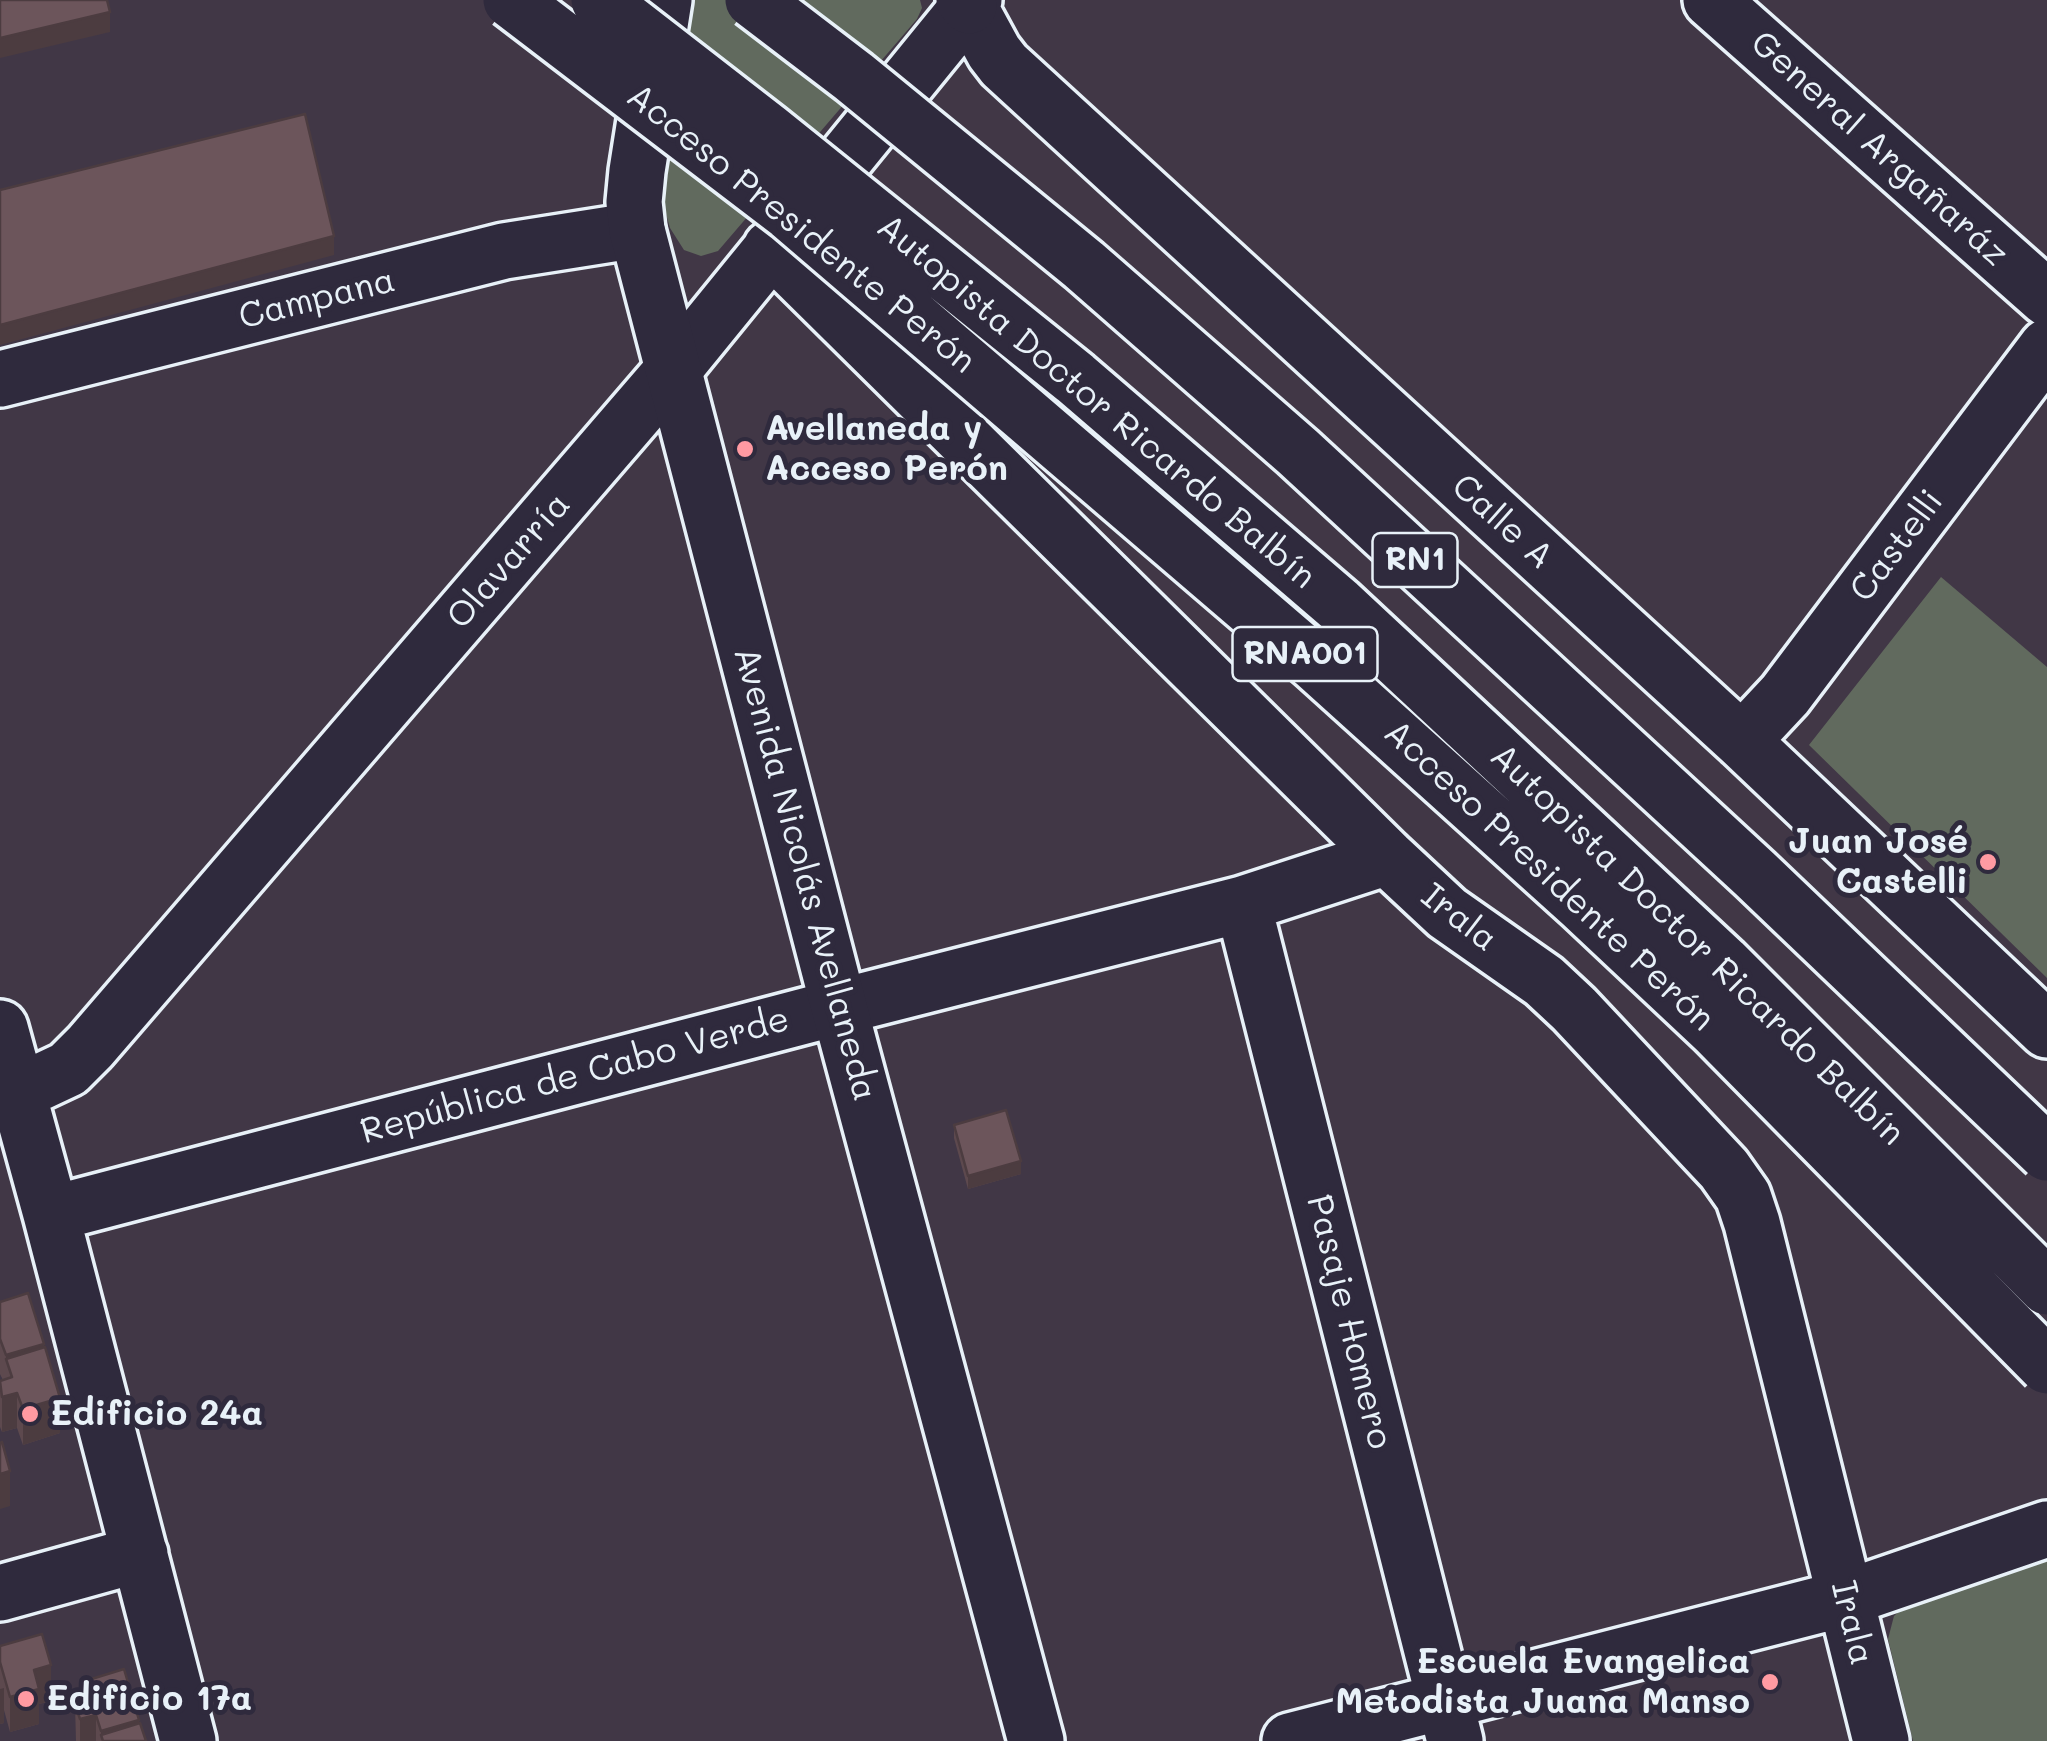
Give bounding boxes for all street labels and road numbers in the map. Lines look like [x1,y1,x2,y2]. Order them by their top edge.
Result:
street label: General Argañaráz [1742,22,2016,276]
street label: Acceso Presidente Perón [618,75,984,383]
street label: Autopista Doctor Ricardo Balbín [868,206,1324,598]
street label: Campana [235,259,399,339]
street label: Calle A [1443,466,1561,578]
street label: Castelli [1841,482,1953,610]
street label: Olavarría [439,484,579,638]
road number: RN1 [1372,533,1458,587]
road number: RNA001 [1232,627,1378,681]
street label: Avenida Nicolás Avellaneda [724,642,886,1106]
street label: Acceso Presidente Perón [1375,712,1723,1040]
street label: Autopista Doctor Ricardo Balbín [1481,735,1913,1155]
street label: Irala [1412,875,1506,961]
street label: República de Cabo Verde [356,999,794,1153]
street label: Pasaje Homero [1297,1191,1401,1453]
street label: Irala [1821,1577,1883,1669]

